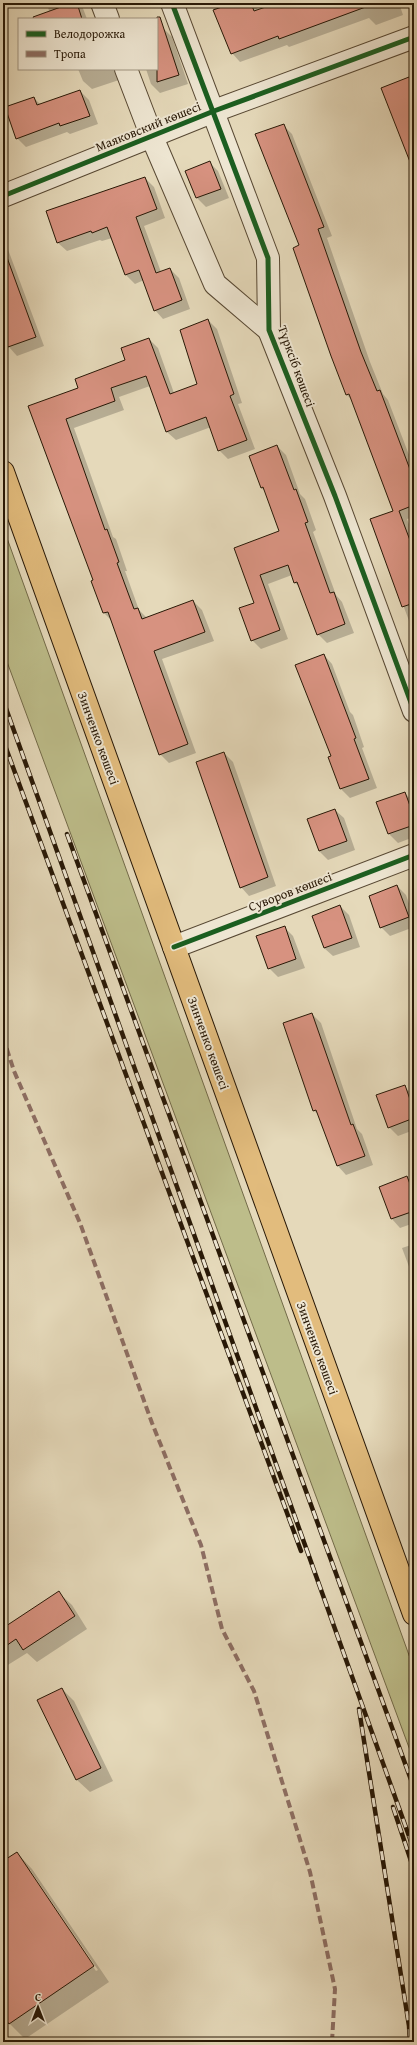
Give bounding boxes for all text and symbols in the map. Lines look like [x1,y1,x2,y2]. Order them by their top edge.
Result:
legend [18,18,158,70]
text: Велодорожка [54,25,125,42]
text: Тропа [54,45,86,62]
street label: Маяковский көшесі [92,96,204,156]
street label: Түрксіб көшесі [273,323,320,410]
street label: Зинченко көшесі [73,689,124,788]
street label: Суворов көшесі [246,867,335,916]
street label: Зинченко көшесі [183,994,234,1093]
street label: Зинченко көшесі [292,1299,343,1398]
north arrow [18,1987,58,2027]
text: С [35,1989,41,2005]

